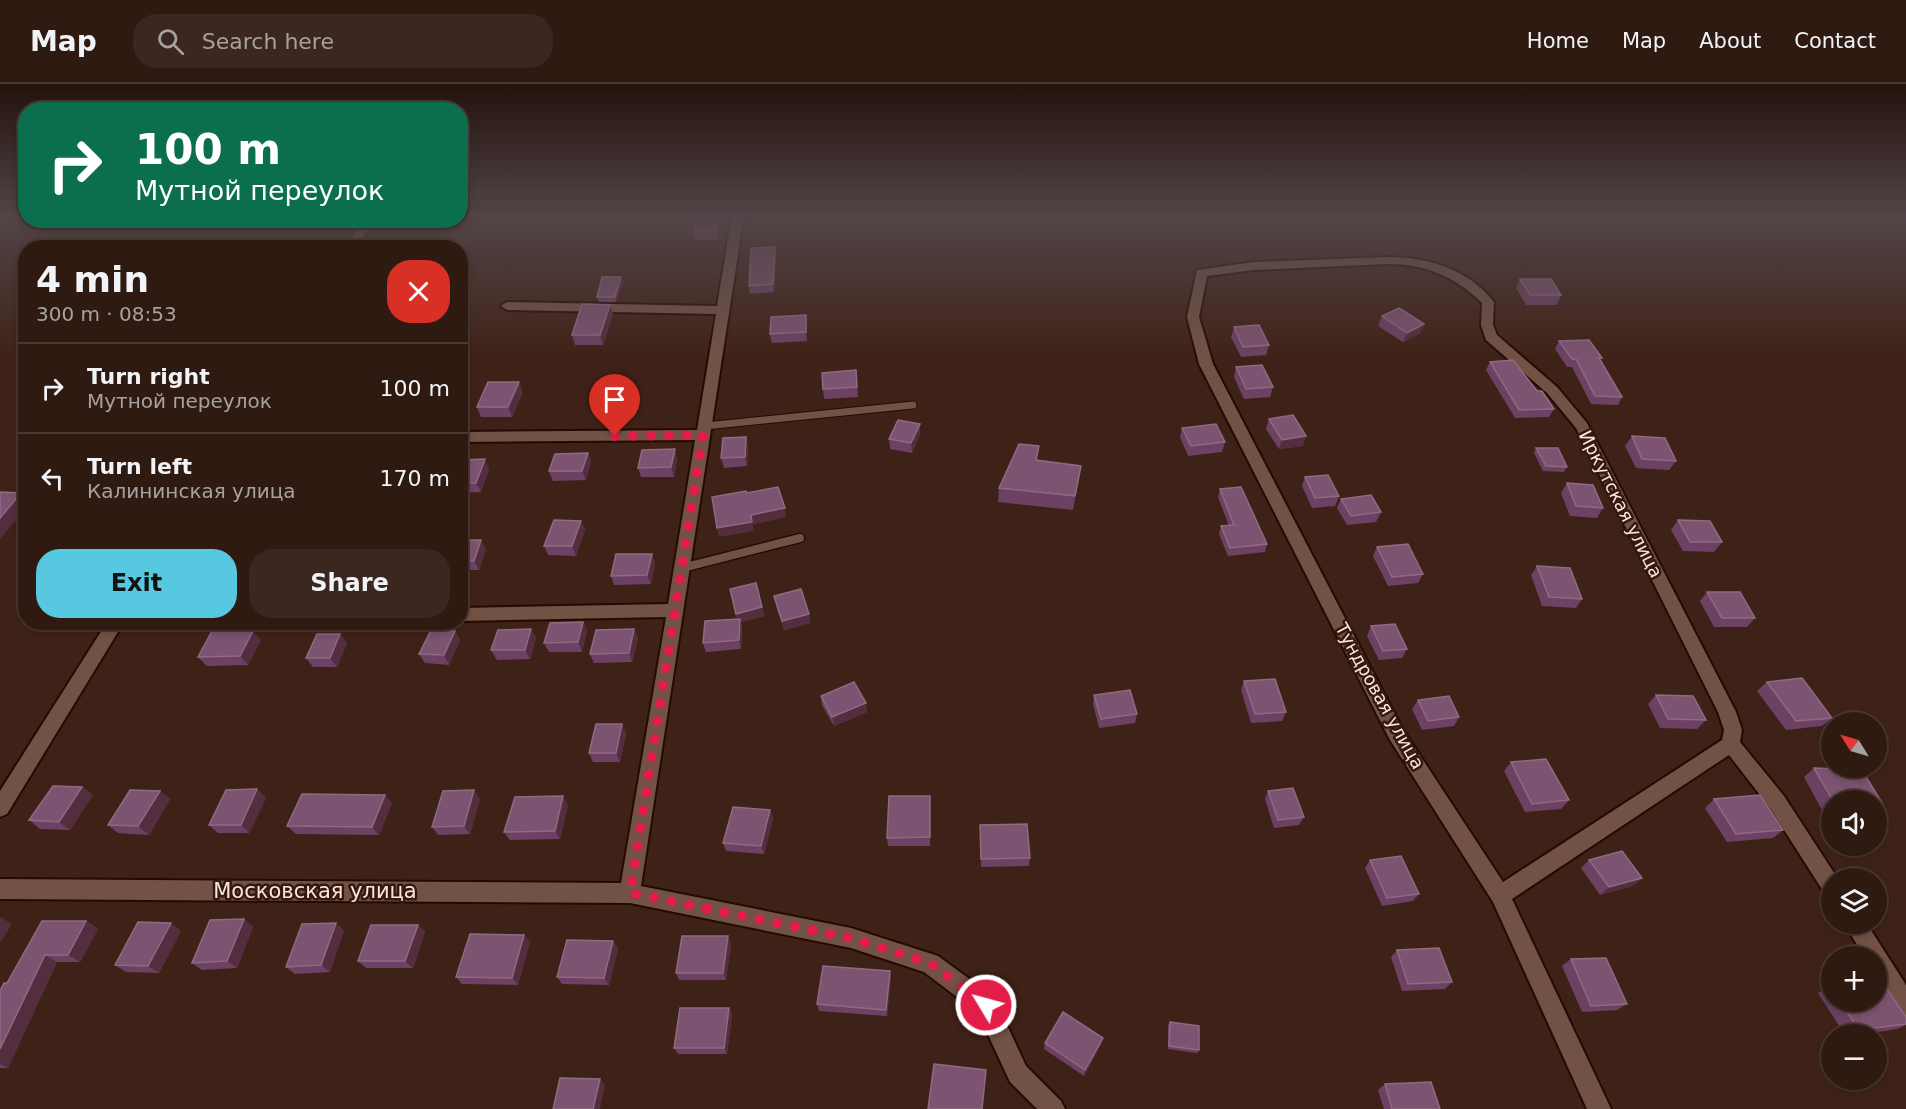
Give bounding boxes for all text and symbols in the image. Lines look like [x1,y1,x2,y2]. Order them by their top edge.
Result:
search box [133,14,553,68]
text: Map [30,25,97,58]
icon: search [154,25,187,58]
text: Search here [202,29,334,54]
text: Home [1527,29,1589,53]
text: Map [1622,29,1666,53]
text: About [1699,29,1761,53]
text: Contact [1794,29,1876,53]
text: 100 m [135,125,281,174]
icon: right [36,126,114,204]
text: Мутной переулок [135,175,384,206]
text: 4 min [36,259,149,300]
button: close [387,260,450,323]
text: 300 m · 08:53 [36,302,177,326]
text: Turn right [87,364,210,389]
icon: right [36,372,69,405]
pin [589,374,640,436]
text: 100 m [380,376,450,401]
icon: arrive [598,383,631,416]
text: Мутной переулок [87,389,272,413]
street label: Иркутская улица [1575,427,1667,581]
text: Turn left [87,454,192,479]
icon: left [36,462,69,495]
text: 170 m [380,466,450,491]
text: Калининская улица [87,479,296,503]
button: Exit [36,549,237,618]
button: Share [249,549,450,618]
street label: Тундровая улица [1331,618,1429,773]
north arrow [1821,712,1887,778]
map controls [1821,712,1887,1090]
button: sound [1821,790,1887,856]
button: layers [1821,868,1887,934]
street label: Московская улица [213,879,417,903]
button: + [1821,946,1887,1012]
position arrow [954,973,1018,1037]
button: − [1821,1024,1887,1090]

